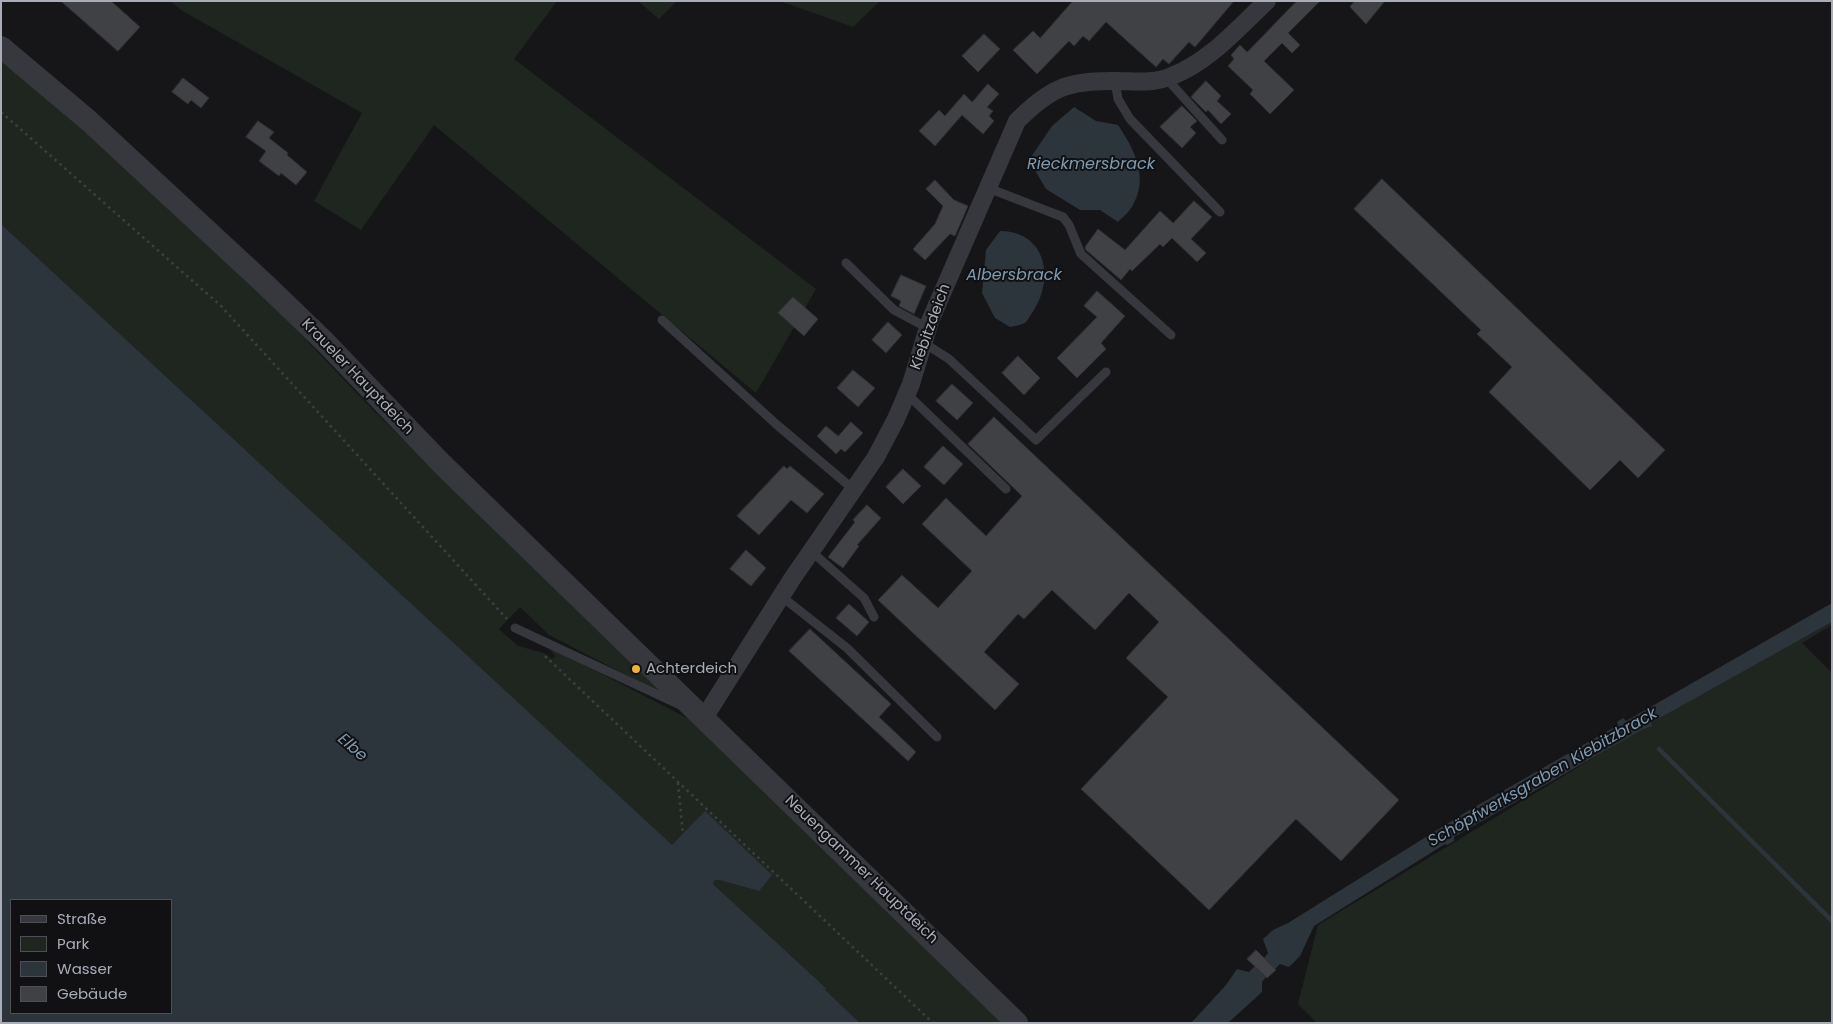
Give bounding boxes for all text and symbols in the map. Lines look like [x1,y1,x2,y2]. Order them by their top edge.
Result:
water label: Rieckmersbrack [1027,155,1155,175]
water label: Albersbrack [966,266,1062,286]
street label: Kiebitzdeich [907,282,955,372]
street label: Kraueler Hauptdeich [297,315,417,439]
place label: Achterdeich [646,660,737,678]
marker: Achterdeich [630,663,642,675]
water label: Schöpfwerksgraben Kiebitzbrack [1425,704,1661,852]
water label: Elbe [333,730,371,766]
street label: Neuengammer Hauptdeich [781,792,941,948]
legend [10,899,172,1014]
text: Straße [57,908,107,929]
text: Park [57,933,89,954]
text: Wasser [57,958,112,979]
text: Gebäude [57,983,127,1004]

